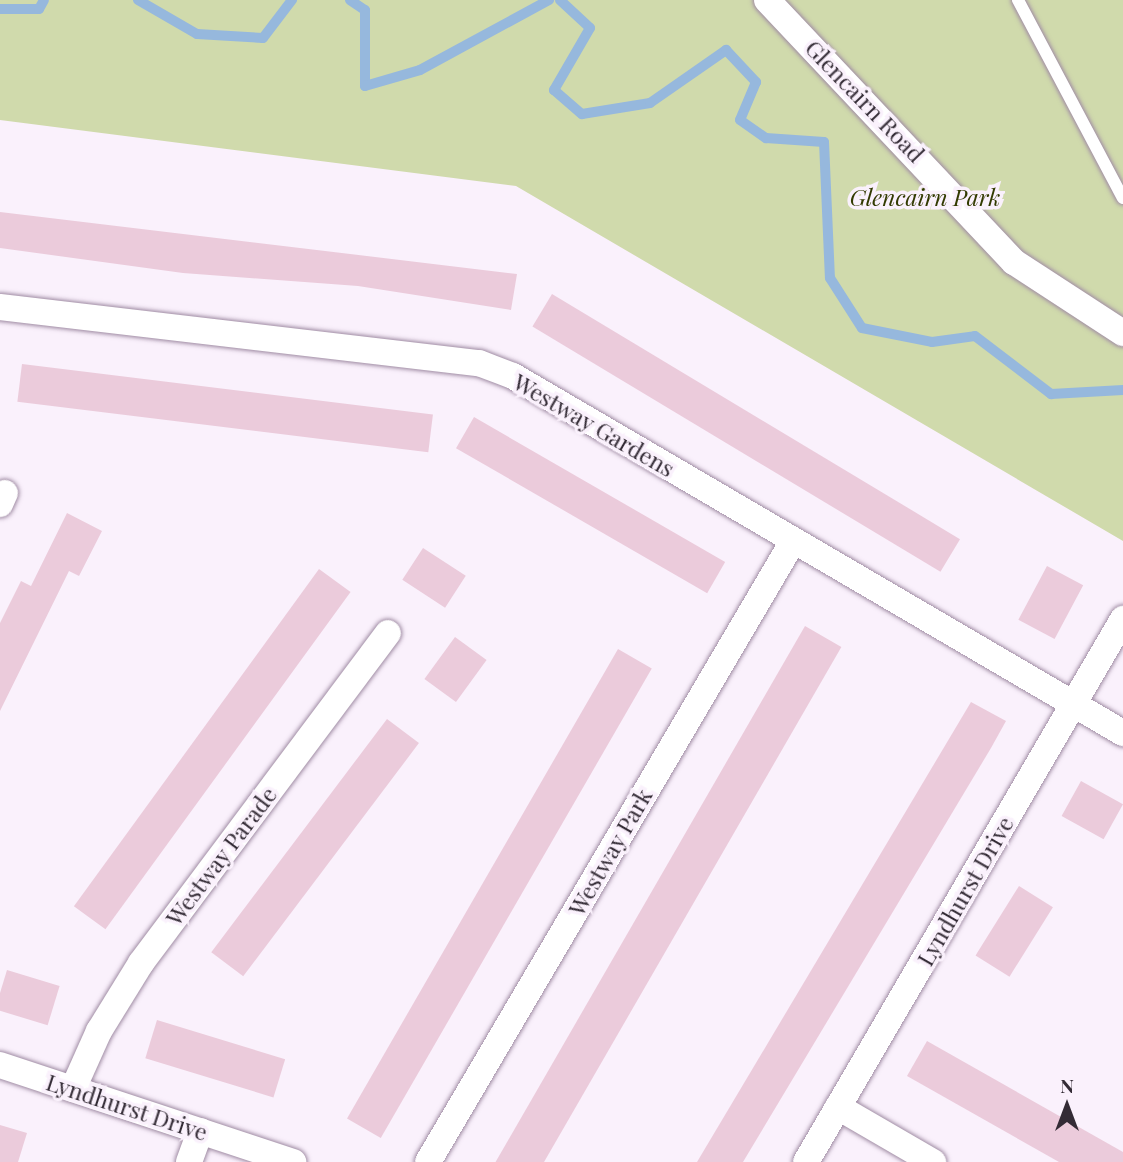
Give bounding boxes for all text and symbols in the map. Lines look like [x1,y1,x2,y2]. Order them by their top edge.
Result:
street label: Glencairn Road [800,34,930,168]
park label: Glencairn Park [850,183,1000,211]
street label: Westway Gardens [508,368,680,482]
street label: Westway Parade [160,781,282,931]
street label: Westway Park [562,783,658,921]
street label: Lyndhurst Drive [911,811,1019,971]
street label: Lyndhurst Drive [43,1068,211,1146]
north arrow [1032,1071,1102,1141]
text: N [1060,1072,1074,1098]

